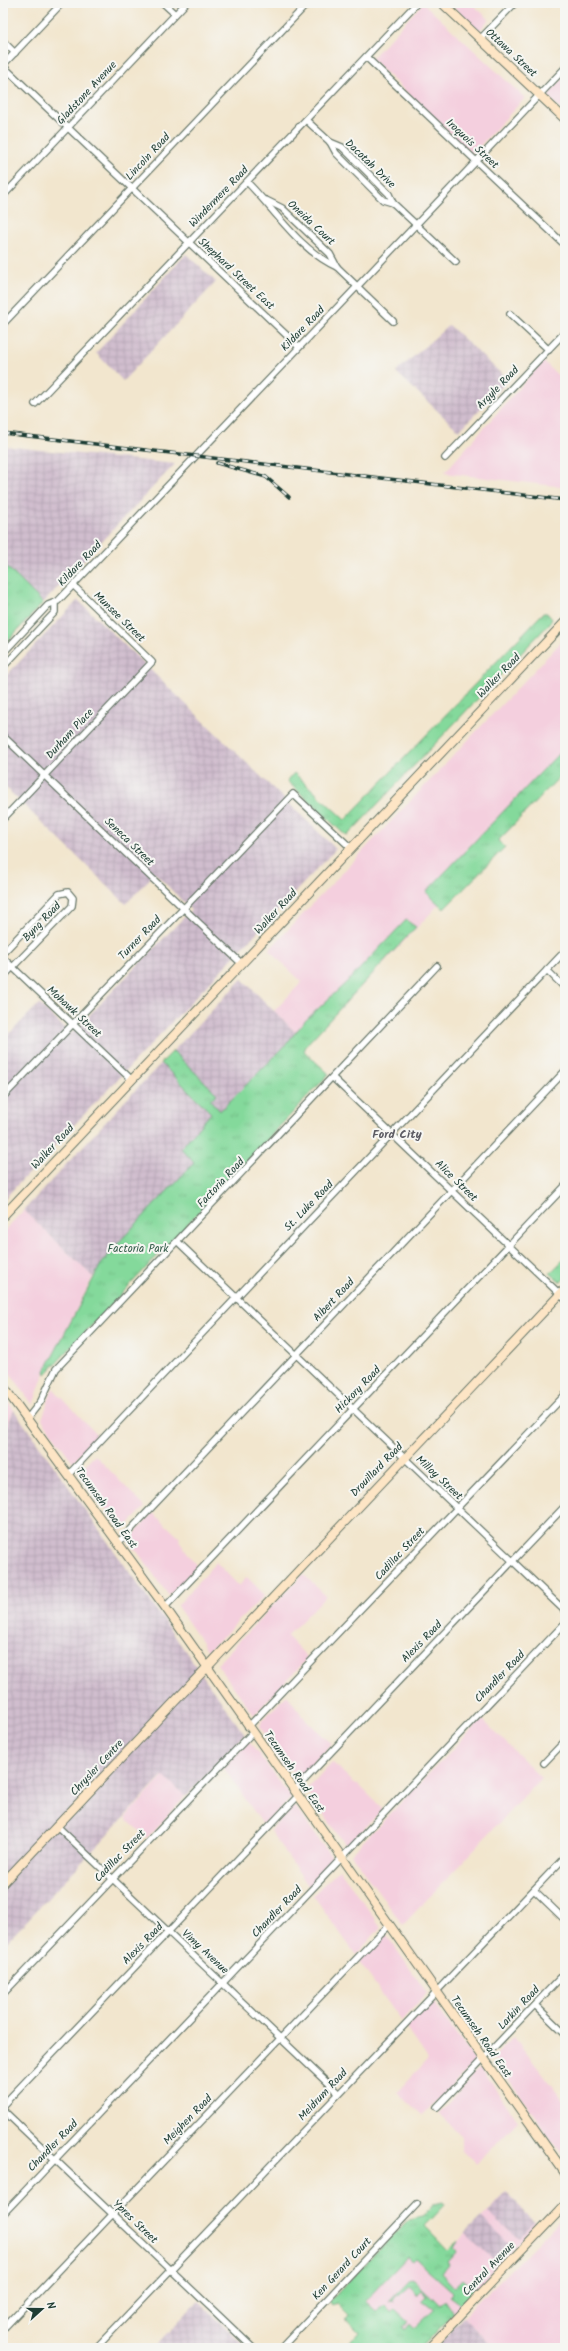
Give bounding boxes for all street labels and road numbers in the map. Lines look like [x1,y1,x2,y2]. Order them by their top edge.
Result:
street label: Ottawa Street [481,24,542,82]
street label: Gladstone Avenue [53,57,121,129]
street label: Iroquois Street [441,115,503,174]
street label: Lincoln Road [121,129,175,185]
street label: Dacotah Drive [340,135,400,193]
street label: Windermere Road [185,162,254,232]
street label: Oneida Court [283,196,340,251]
street label: Shephard Street East [194,234,279,315]
street label: Kildare Road [277,302,330,356]
street label: Argyle Road [472,362,524,414]
street label: Kildare Road [54,537,107,591]
street label: Munsee Street [89,587,150,647]
street label: Walker Road [473,649,526,703]
street label: Durham Place [42,704,98,764]
street label: Seneca Street [100,813,159,871]
street label: Walker Road [250,885,302,939]
street label: Byng Road [18,898,66,946]
street label: Turner Road [114,911,166,964]
street label: Mohawk Street [42,982,106,1043]
street label: Walker Road [27,1120,79,1174]
street label: Factoria Road [193,1153,249,1212]
street label: Alice Street [430,1156,482,1207]
street label: St. Luke Road [280,1176,338,1236]
street label: Albert Road [309,1274,360,1326]
street label: Hickory Road [331,1362,386,1418]
street label: Drouillard Road [346,1438,408,1501]
street label: Milloy Street [411,1451,467,1505]
street label: Tecumseh Road East [70,1464,142,1553]
street label: Cadillac Street [370,1523,430,1585]
street label: Alexis Road [397,1616,447,1667]
street label: Chandler Road [470,1646,530,1707]
street label: Tecumseh Road East [259,1727,330,1817]
street label: Chrysler Centre [66,1736,128,1800]
street label: Cadillac Street [90,1825,150,1887]
street label: Chandler Road [247,1881,307,1942]
street label: Alexis Road [118,1918,168,1969]
street label: Vimy Avenue [177,1925,233,1979]
street label: Larkin Road [494,1981,545,2034]
street label: Tecumseh Road East [446,1992,517,2082]
street label: Meldrum Road [294,2064,352,2125]
street label: Meighen Road [159,2090,217,2150]
street label: Chandler Road [23,2115,83,2176]
street label: Ypres Street [108,2196,162,2249]
street label: Ken Gerard Court [308,2233,377,2305]
street label: Central Avenue [458,2238,520,2300]

